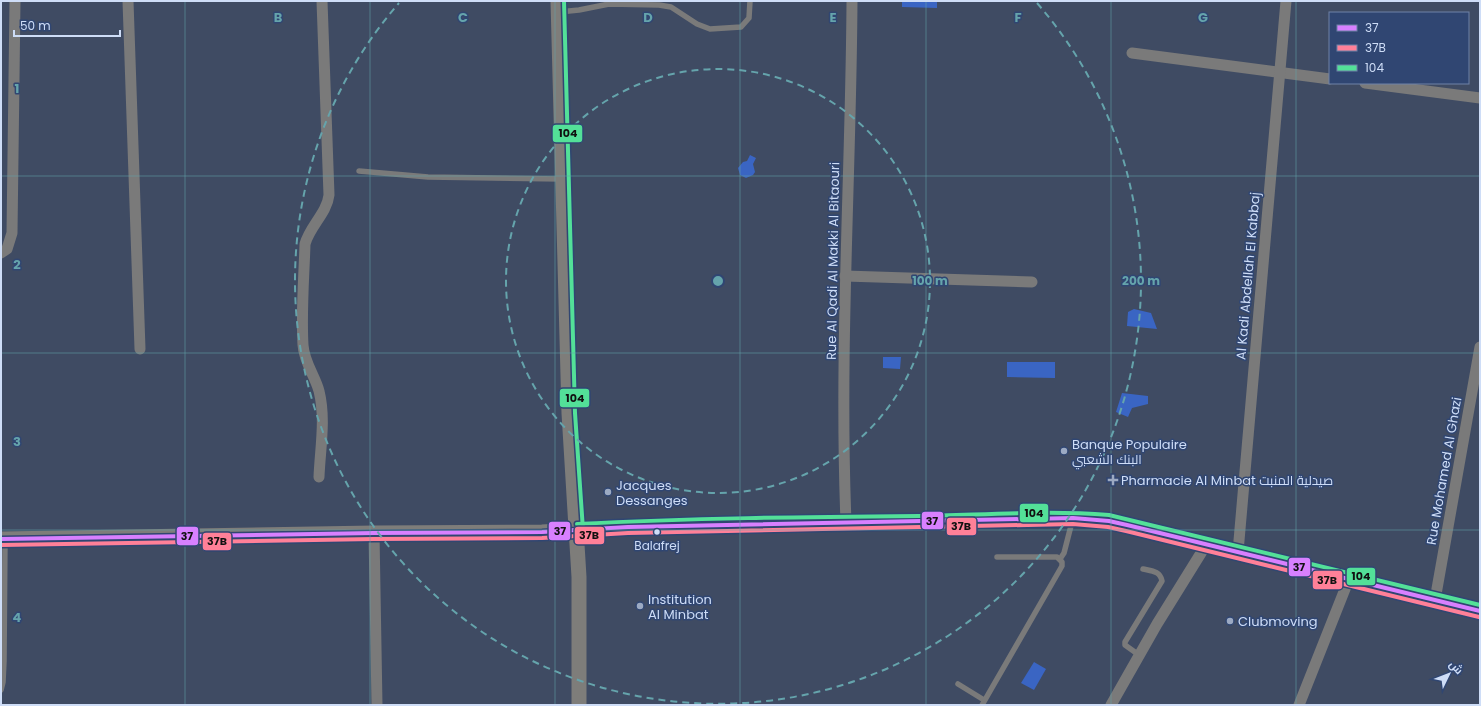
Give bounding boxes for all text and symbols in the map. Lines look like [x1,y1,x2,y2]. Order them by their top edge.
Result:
text: B [274,8,283,27]
text: C [458,8,468,27]
text: D [643,8,653,27]
text: E [829,8,837,27]
text: F [1014,8,1022,27]
text: G [1198,8,1208,27]
scale bar [14,12,120,38]
legend [1329,12,1469,84]
text: 50 m [20,17,51,34]
text: 37 [1365,19,1379,36]
text: 37B [1365,39,1386,56]
text: 104 [1365,59,1384,76]
text: 1 [15,79,19,98]
line badge: 104 [552,124,583,143]
text: 104 [559,125,578,141]
street label: Rue Al Qadi Al Makki Al Bitaouri [822,162,844,360]
street label: Al Kadi Abdellah El Kabbaj [1231,191,1265,361]
text: 2 [13,255,21,274]
text: 100 m [912,272,948,289]
text: 200 m [1122,272,1160,289]
centre of rings [711,274,725,288]
line badge: 104 [559,388,590,408]
text: 104 [566,390,585,406]
street label: Rue Mohamed Al Ghazi [1422,396,1466,546]
text: 3 [13,432,21,451]
place label: Banque Populaire البنك الشعبي [1072,435,1187,470]
marker: Banque Populaire البنك الشعبي [1059,446,1069,456]
place label: Pharmacie Al Minbat صيدلية المنبت [1121,471,1333,490]
marker: Pharmacie Al Minbat صيدلية المنبت [1108,475,1118,485]
place label: Jacques Dessanges [616,476,688,510]
marker: Jacques Dessanges [603,487,613,497]
line badge: 104 [1019,503,1049,523]
text: 104 [1025,505,1044,521]
line badge: 37 [921,511,944,530]
text: 37 [926,513,938,529]
line badge: 37B [946,517,977,536]
text: 37B [951,518,971,534]
line badge: 37 [548,521,571,541]
text: 37 [554,523,566,539]
line badge: 37 [176,526,199,546]
line badge: 37B [574,526,605,545]
text: 37B [579,527,599,543]
marker: Balafrej [652,527,662,537]
text: 37 [181,528,193,544]
line badge: 37B [202,532,232,551]
text: 37B [207,533,227,549]
place label: Balafrej [634,537,680,554]
line badge: 37 [1288,557,1311,577]
text: 37 [1293,559,1305,575]
line badge: 104 [1346,567,1376,586]
text: 104 [1352,568,1371,584]
line badge: 37B [1312,570,1343,590]
text: 37B [1317,572,1337,588]
place label: Institution Al Minbat [648,590,712,624]
marker: Institution Al Minbat [635,601,645,611]
text: 4 [13,608,22,627]
place label: Clubmoving [1238,612,1318,631]
marker: Clubmoving [1225,616,1235,626]
north arrow [1429,654,1469,694]
text: ش [1446,657,1467,678]

